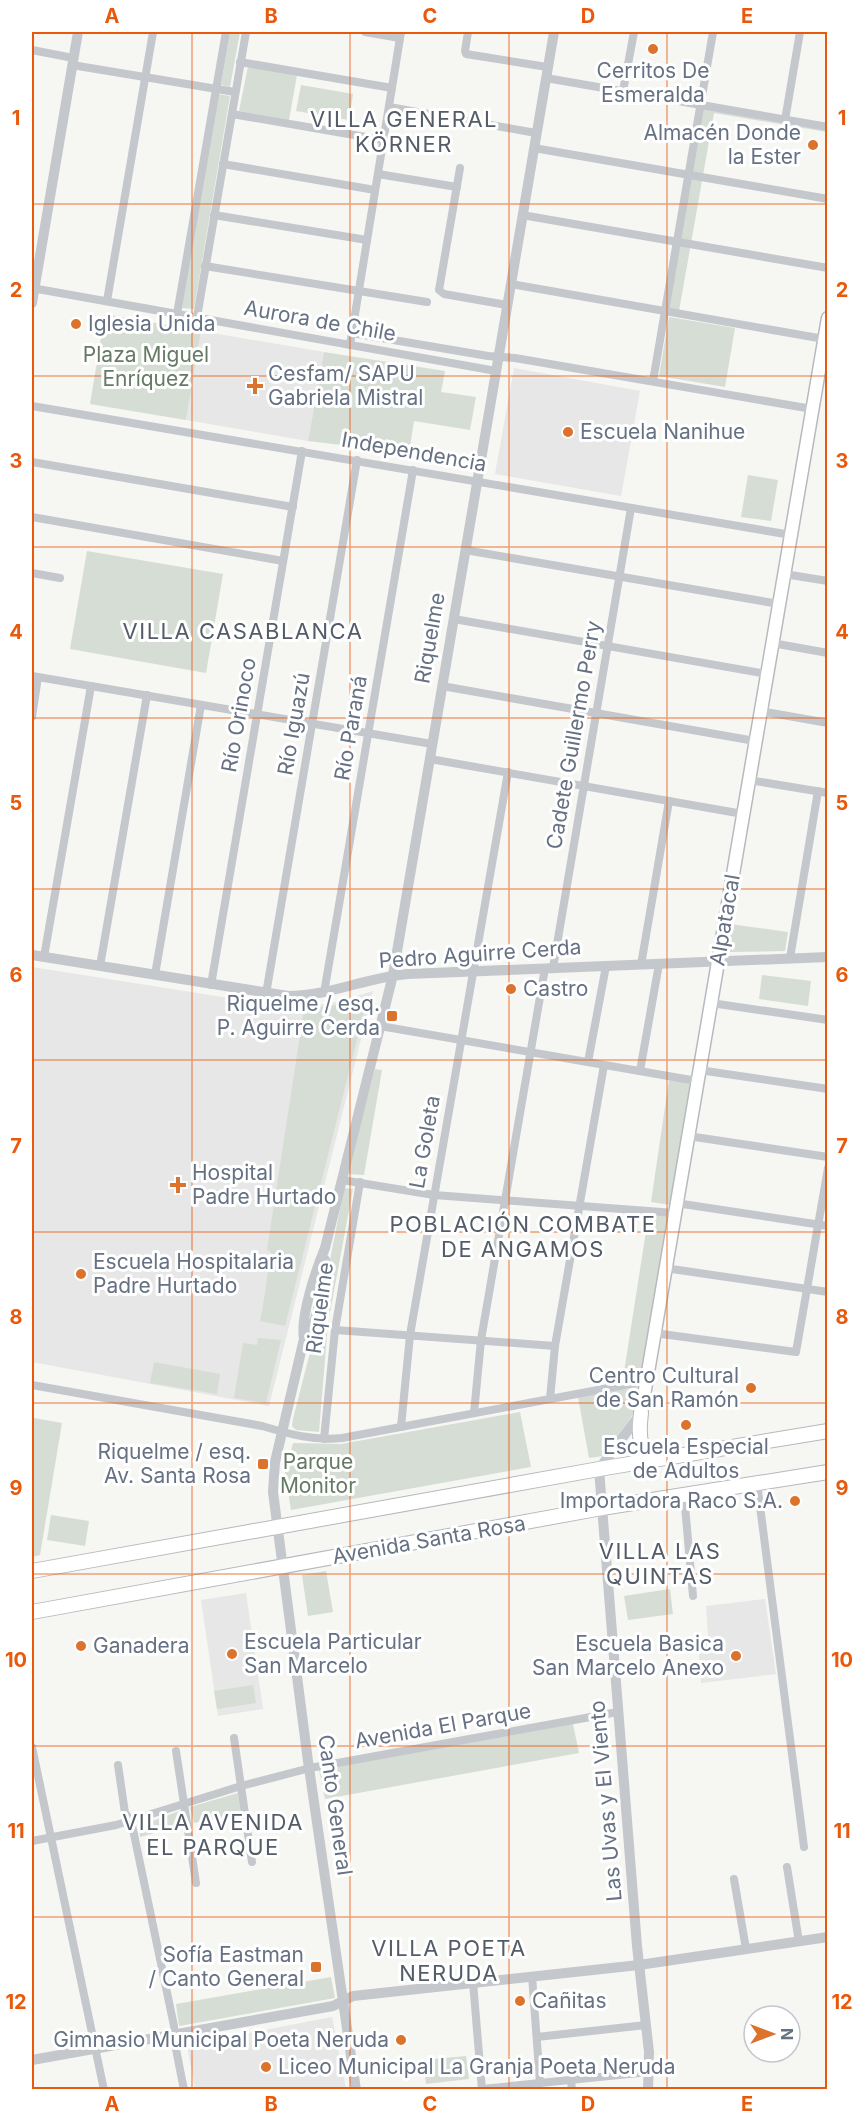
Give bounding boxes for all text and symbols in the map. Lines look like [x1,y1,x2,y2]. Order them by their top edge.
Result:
text: A [105,4,120,28]
text: B [264,4,278,28]
text: C [423,4,437,28]
text: D [581,4,595,28]
text: E [741,4,753,28]
marker: Cerritos De Esmeralda [646,42,660,56]
place label: Cerritos De Esmeralda [597,58,709,107]
text: 1 [12,106,20,130]
district label: VILLA GENERAL KÖRNER [310,106,498,157]
text: 1 [838,106,846,130]
place label: Almacén Donde la Ester [643,120,801,169]
marker: Almacén Donde la Ester [806,138,820,152]
text: 2 [10,278,22,302]
text: 2 [836,278,848,302]
street label: Aurora de Chile [242,295,398,346]
place label: Iglesia Unida [88,311,216,336]
marker: Iglesia Unida [69,317,83,331]
park label: Plaza Miguel Enríquez [83,342,209,391]
place label: Cesfam/ SAPU Gabriela Mistral [268,361,423,410]
marker: Cesfam/ SAPU Gabriela Mistral [246,377,264,395]
place label: Escuela Nanihue [580,419,745,444]
marker: Escuela Nanihue [561,425,575,439]
street label: Independencia [340,426,489,477]
text: 3 [10,449,22,473]
text: 3 [836,449,848,473]
street label: Riquelme [409,591,450,685]
district label: VILLA CASABLANCA [123,618,363,644]
street label: Cadete Guillermo Perry [541,619,606,851]
text: 4 [9,620,23,644]
text: 4 [835,620,849,644]
street label: Río Orinoco [216,656,261,774]
street label: Río Iguazú [272,671,315,777]
street label: Río Paraná [329,673,372,782]
text: 5 [10,791,22,815]
text: 5 [836,791,848,815]
street label: Alpatacal [704,872,745,968]
street label: Pedro Aguirre Cerda [378,934,582,973]
text: 6 [10,963,23,987]
text: 6 [836,963,849,987]
place label: Castro [523,976,588,1001]
marker: Castro [504,982,518,996]
place label: Riquelme / esq. P. Aguirre Cerda [217,991,380,1040]
marker: Riquelme / esq. P. Aguirre Cerda [385,1009,399,1023]
street label: La Goleta [404,1093,445,1190]
text: 7 [10,1134,22,1158]
text: 7 [836,1134,848,1158]
place label: Hospital Padre Hurtado [192,1160,336,1209]
marker: Hospital Padre Hurtado [169,1176,187,1194]
district label: POBLACIÓN COMBATE DE ANGAMOS [389,1211,657,1262]
place label: Escuela Hospitalaria Padre Hurtado [93,1249,294,1298]
street label: Riquelme [301,1261,338,1355]
marker: Escuela Hospitalaria Padre Hurtado [74,1267,88,1281]
text: 8 [9,1305,23,1329]
text: 8 [835,1305,849,1329]
place label: Centro Cultural de San Ramón [589,1363,739,1412]
marker: Centro Cultural de San Ramón [744,1381,758,1395]
marker: Escuela Especial de Adultos [679,1418,693,1432]
place label: Escuela Especial de Adultos [603,1434,769,1483]
place label: Riquelme / esq. Av. Santa Rosa [98,1439,251,1488]
park label: Parque Monitor [280,1449,356,1498]
marker: Riquelme / esq. Av. Santa Rosa [256,1457,270,1471]
text: 9 [10,1476,23,1500]
text: 9 [836,1476,849,1500]
place label: Importadora Raco S.A. [560,1488,783,1513]
marker: Importadora Raco S.A. [788,1494,802,1508]
street label: Avenida Santa Rosa [330,1510,527,1569]
district label: VILLA LAS QUINTAS [599,1538,721,1589]
place label: Escuela Particular San Marcelo [244,1629,422,1678]
place label: Escuela Basica San Marcelo Anexo [532,1631,724,1680]
place label: Ganadera [93,1633,189,1658]
marker: Ganadera [74,1639,88,1653]
marker: Escuela Particular San Marcelo [225,1647,239,1661]
text: 10 [5,1648,27,1672]
text: 10 [831,1648,853,1672]
marker: Escuela Basica San Marcelo Anexo [729,1649,743,1663]
street label: Avenida El Parque [353,1698,533,1753]
street label: Las Uvas y El Viento [584,1700,627,1903]
street label: Canto General [313,1733,358,1877]
district label: VILLA AVENIDA EL PARQUE [122,1809,304,1860]
text: 11 [7,1819,25,1843]
text: 11 [833,1819,851,1843]
district label: VILLA POETA NERUDA [371,1935,527,1986]
place label: Sofía Eastman / Canto General [148,1942,304,1991]
marker: Sofía Eastman / Canto General [309,1960,323,1974]
place label: Cañitas [532,1988,606,2013]
text: 12 [5,1990,27,2014]
text: 12 [831,1990,853,2014]
marker: Cañitas [513,1994,527,2008]
north arrow [742,2004,802,2064]
place label: Gimnasio Municipal Poeta Neruda [53,2027,389,2052]
text: N [777,2028,797,2040]
marker: Gimnasio Municipal Poeta Neruda [394,2033,408,2047]
place label: Liceo Municipal La Granja Poeta Neruda [278,2054,675,2079]
marker: Liceo Municipal La Granja Poeta Neruda [259,2060,273,2074]
text: A [105,2092,120,2116]
text: B [264,2092,278,2116]
text: C [423,2092,437,2116]
text: D [581,2092,595,2116]
text: E [741,2092,753,2116]

